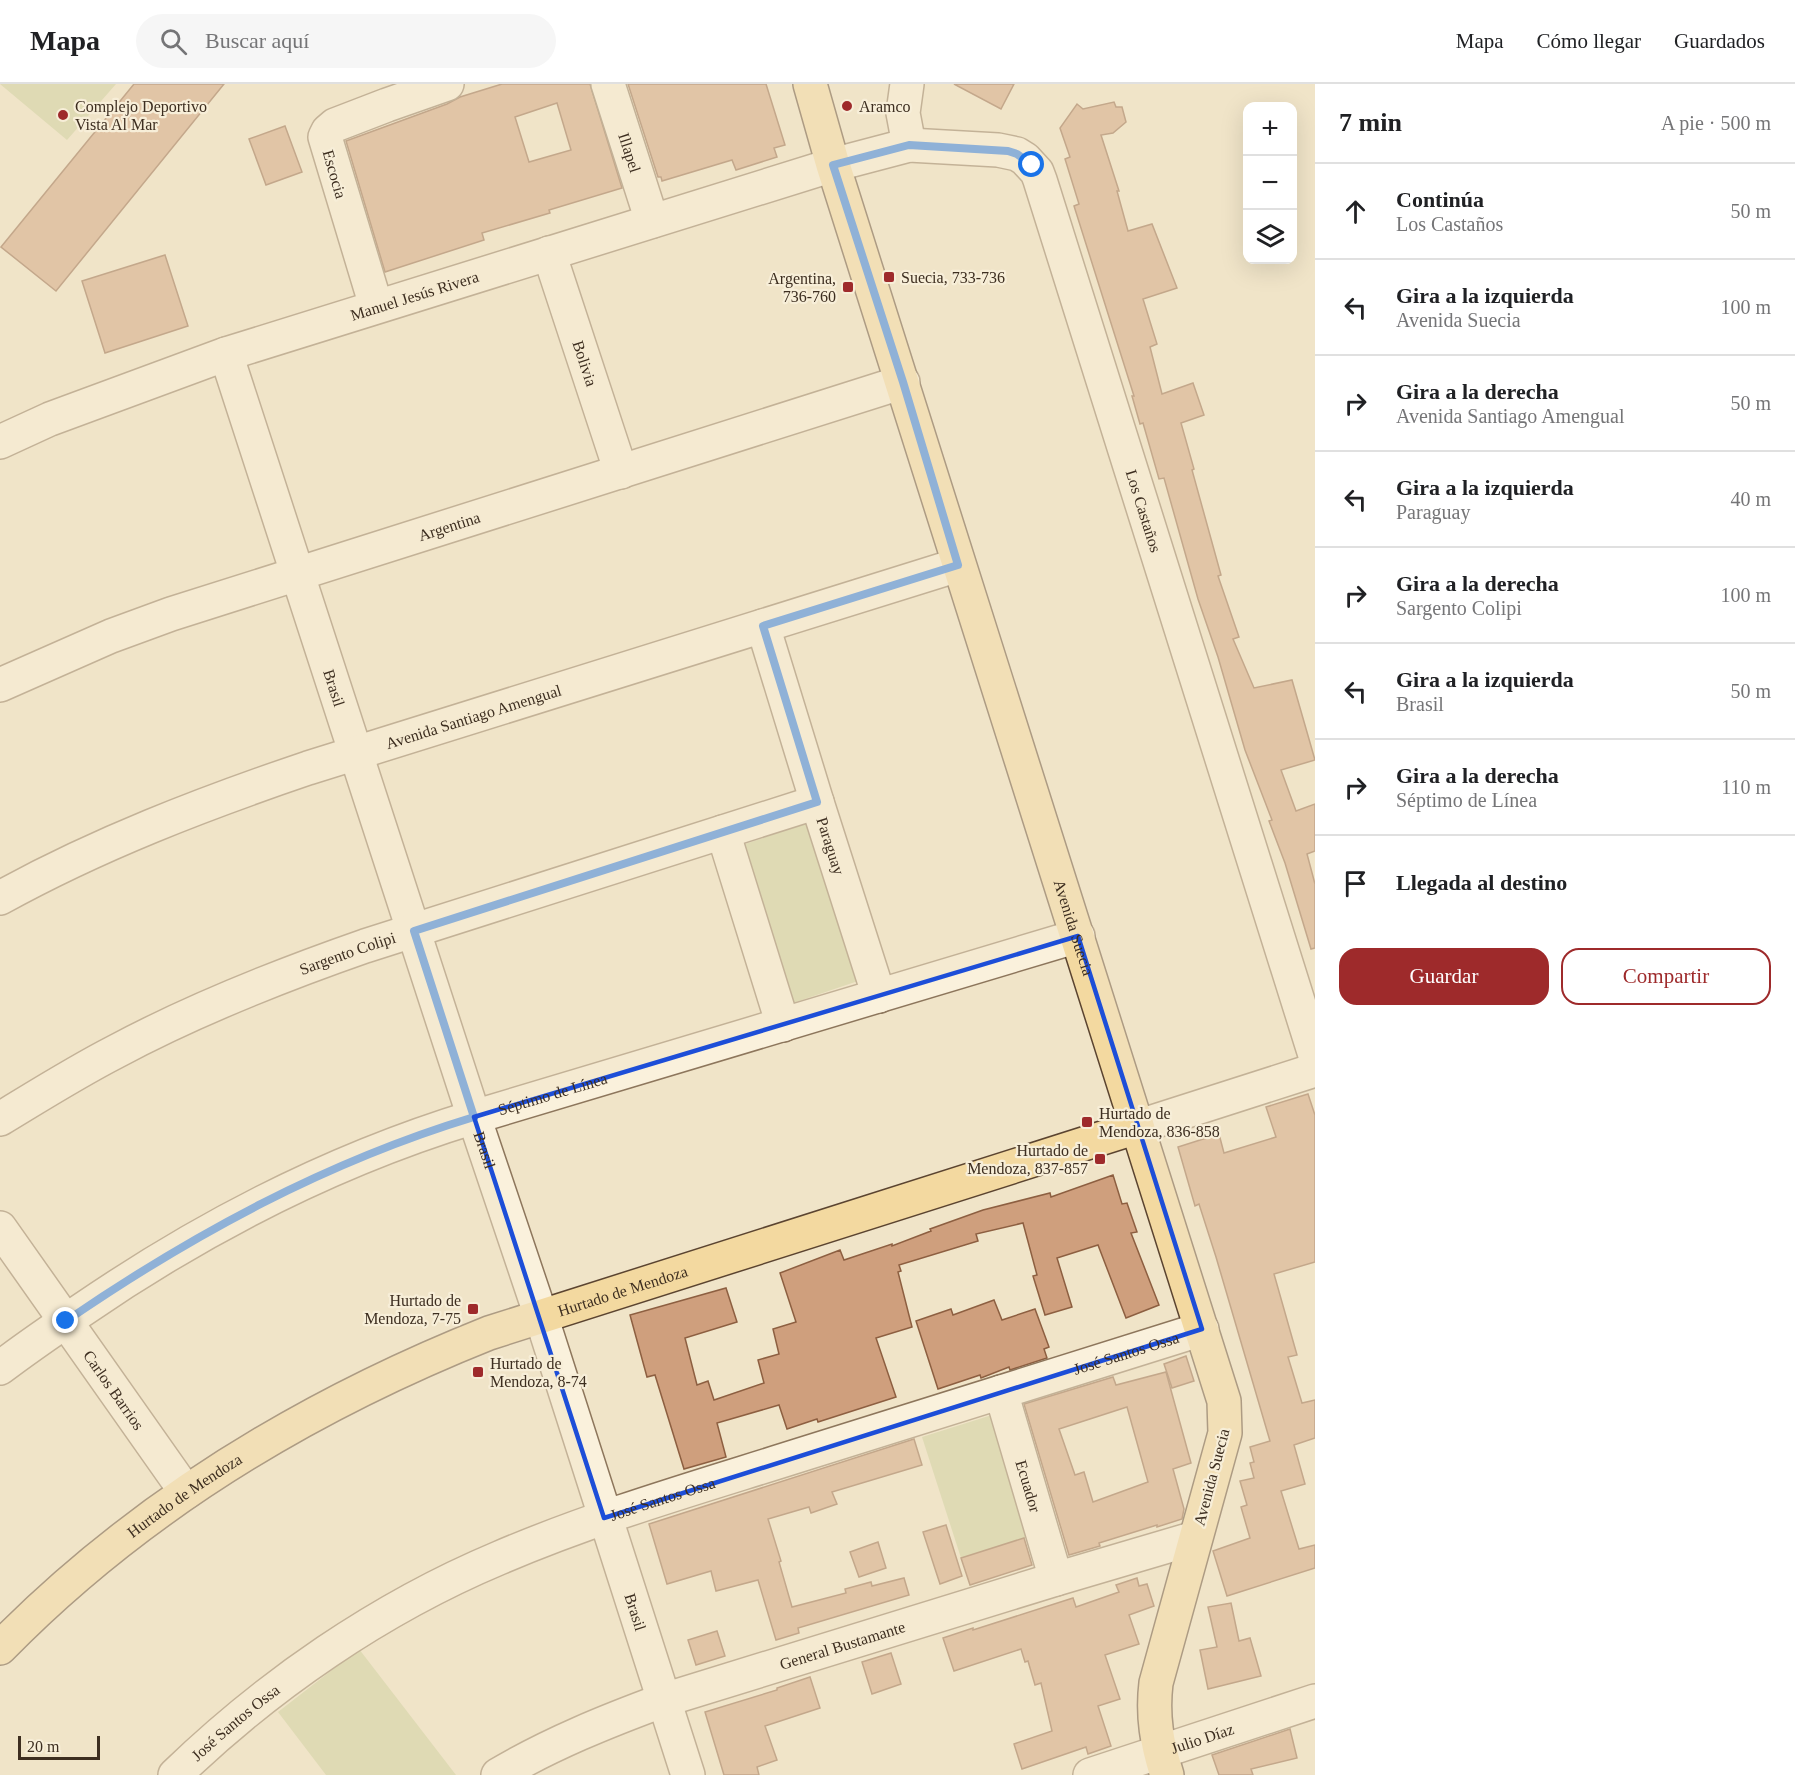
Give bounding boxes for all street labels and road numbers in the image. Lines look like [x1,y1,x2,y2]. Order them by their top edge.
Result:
street label: Illapel [615,131,644,175]
street label: Escocia [319,148,350,200]
street label: Manuel Jesús Rivera [348,268,481,324]
street label: Bolivia [569,338,600,388]
street label: Los Castaños [1123,467,1164,554]
street label: Argentina [416,509,482,544]
street label: Brasil [320,667,348,709]
street label: Avenida Santiago Amengual [384,681,564,752]
street label: Paraguay [813,815,848,877]
street label: Avenida Suecia [1051,878,1097,978]
street label: Sargento Colipi [297,929,398,978]
street label: Séptimo de Línea [496,1070,609,1118]
street label: Brasil [470,1129,499,1171]
street label: Hurtado de Mendoza [556,1262,690,1320]
street label: José Santos Ossa [1071,1329,1181,1378]
street label: Carlos Barrios [80,1347,147,1433]
street label: Avenida Suecia [1190,1427,1233,1527]
street label: Hurtado de Mendoza [124,1450,245,1541]
street label: Ecuador [1012,1458,1044,1515]
street label: José Santos Ossa [608,1474,717,1524]
street label: Brasil [621,1591,649,1633]
street label: General Bustamante [778,1618,907,1673]
street label: José Santos Ossa [188,1681,283,1764]
street label: Julio Díaz [1169,1720,1236,1757]

